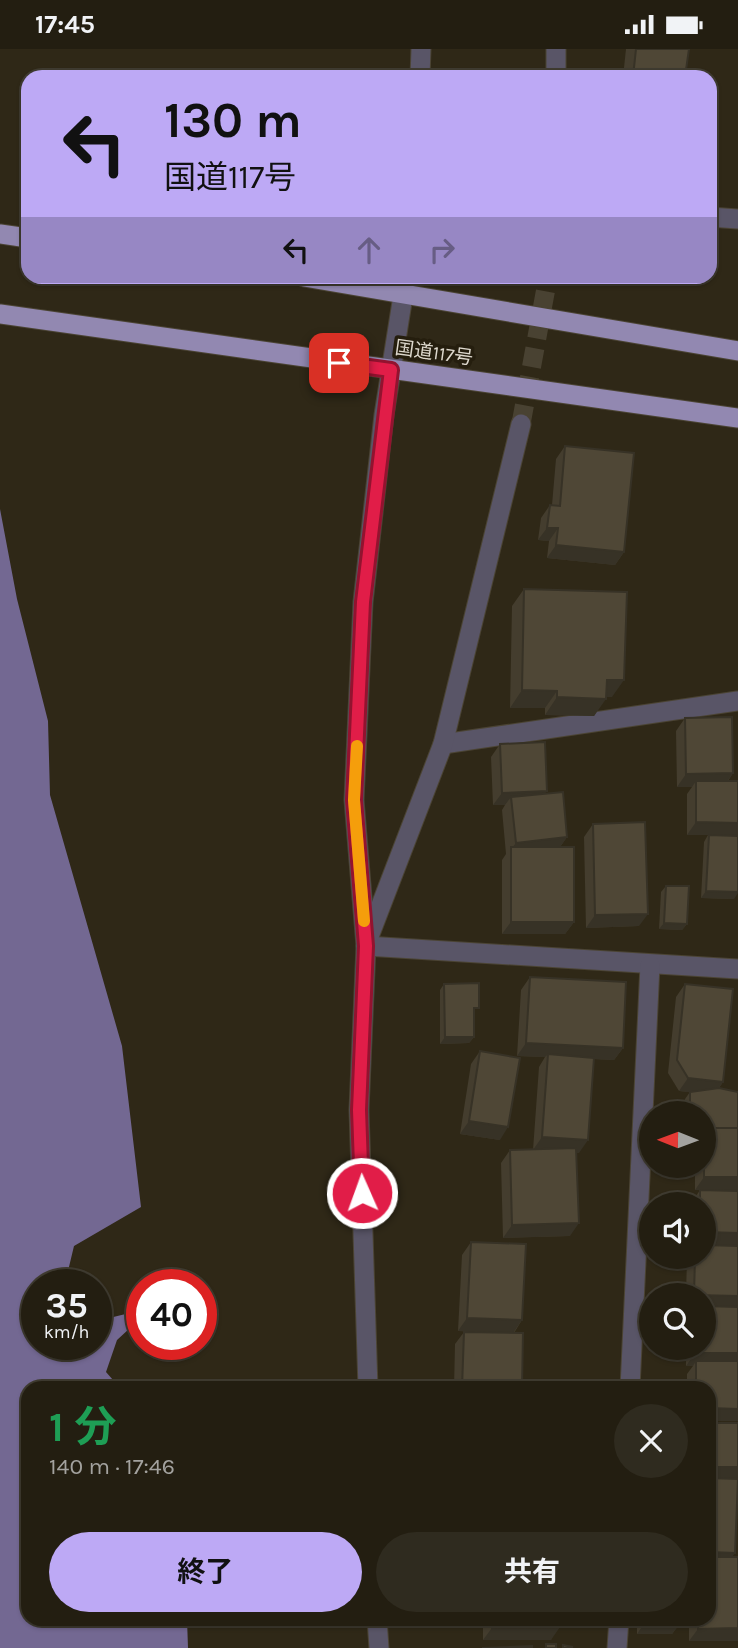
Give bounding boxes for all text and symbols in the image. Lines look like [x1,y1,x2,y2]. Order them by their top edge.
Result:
text: 17:45 [35,9,95,40]
text: 130 m [164,92,302,149]
icon: left [49,98,140,189]
text: 国道117号 [164,159,296,196]
icon: left [277,231,315,269]
icon: ahead [350,231,388,269]
icon: right [423,231,461,269]
pin [309,333,369,393]
street label: 国道117号 [394,337,474,369]
icon: arrive [320,344,358,382]
north arrow [639,1101,716,1178]
map controls [639,1101,716,1360]
position arrow [325,1156,399,1230]
button: sound [639,1192,716,1269]
speed limit sign: 40 [126,1269,217,1360]
button: search [639,1283,716,1360]
text: 35 [45,1285,88,1326]
text: km/h [44,1321,89,1343]
text: 1 分 [49,1402,117,1452]
button: close [614,1404,688,1478]
text: 140 m · 17:46 [49,1453,175,1480]
button: 終了 [49,1532,362,1612]
button: 共有 [376,1532,688,1612]

